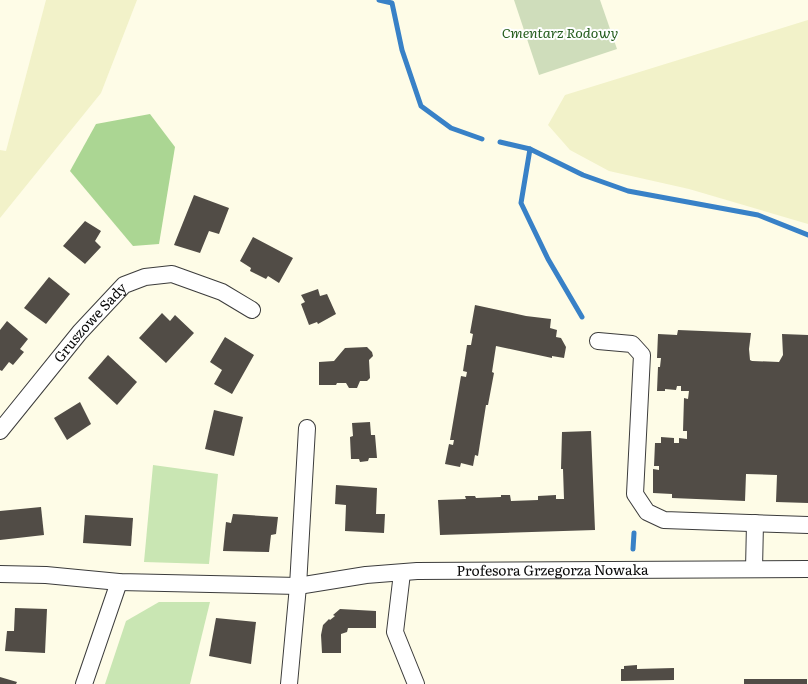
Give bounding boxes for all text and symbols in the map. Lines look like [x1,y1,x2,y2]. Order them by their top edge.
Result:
park label: Cmentarz Rodowy [502,22,618,42]
street label: Gruszowe Sady [48,277,131,366]
street label: Profesora Grzegorza Nowaka [456,559,649,580]

